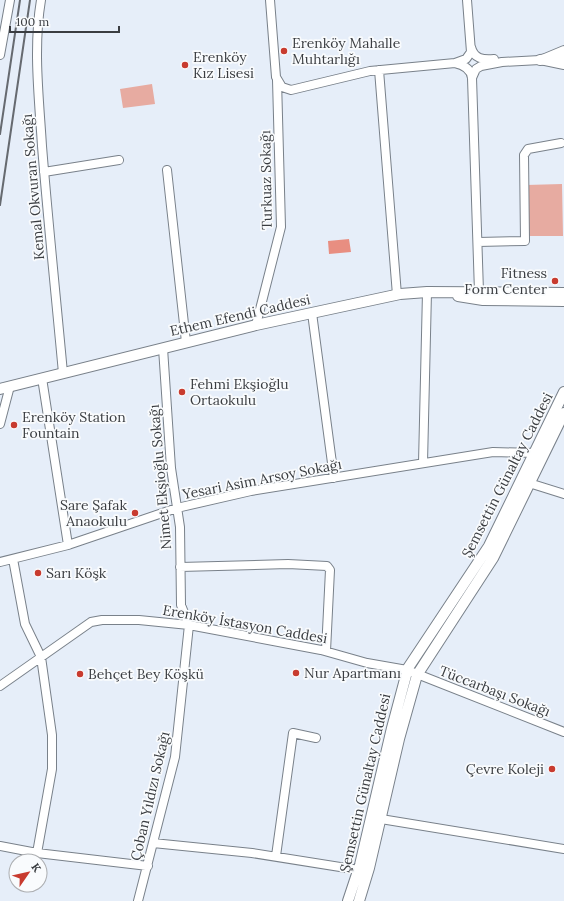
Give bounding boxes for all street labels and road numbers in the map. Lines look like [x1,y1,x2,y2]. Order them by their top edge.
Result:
street label: Kemal Okvuran Sokağı [18,113,48,261]
street label: Turkuaz Sokağı [256,130,276,230]
street label: Ethem Efendi Caddesi [168,290,312,340]
street label: Şemsettin Günaltay Caddesi [457,389,557,561]
street label: Nimet Ekşioğlu Sokağı [145,404,175,550]
street label: Yesari Asim Arsoy Sokağı [180,455,343,503]
street label: Erenköy İstasyon Caddesi [161,601,329,647]
street label: Tüccarbaşı Sokağı [437,662,553,720]
street label: Şemsettin Günaltay Caddesi [336,692,394,874]
street label: Çoban Yıldızı Sokağı [126,730,174,862]

